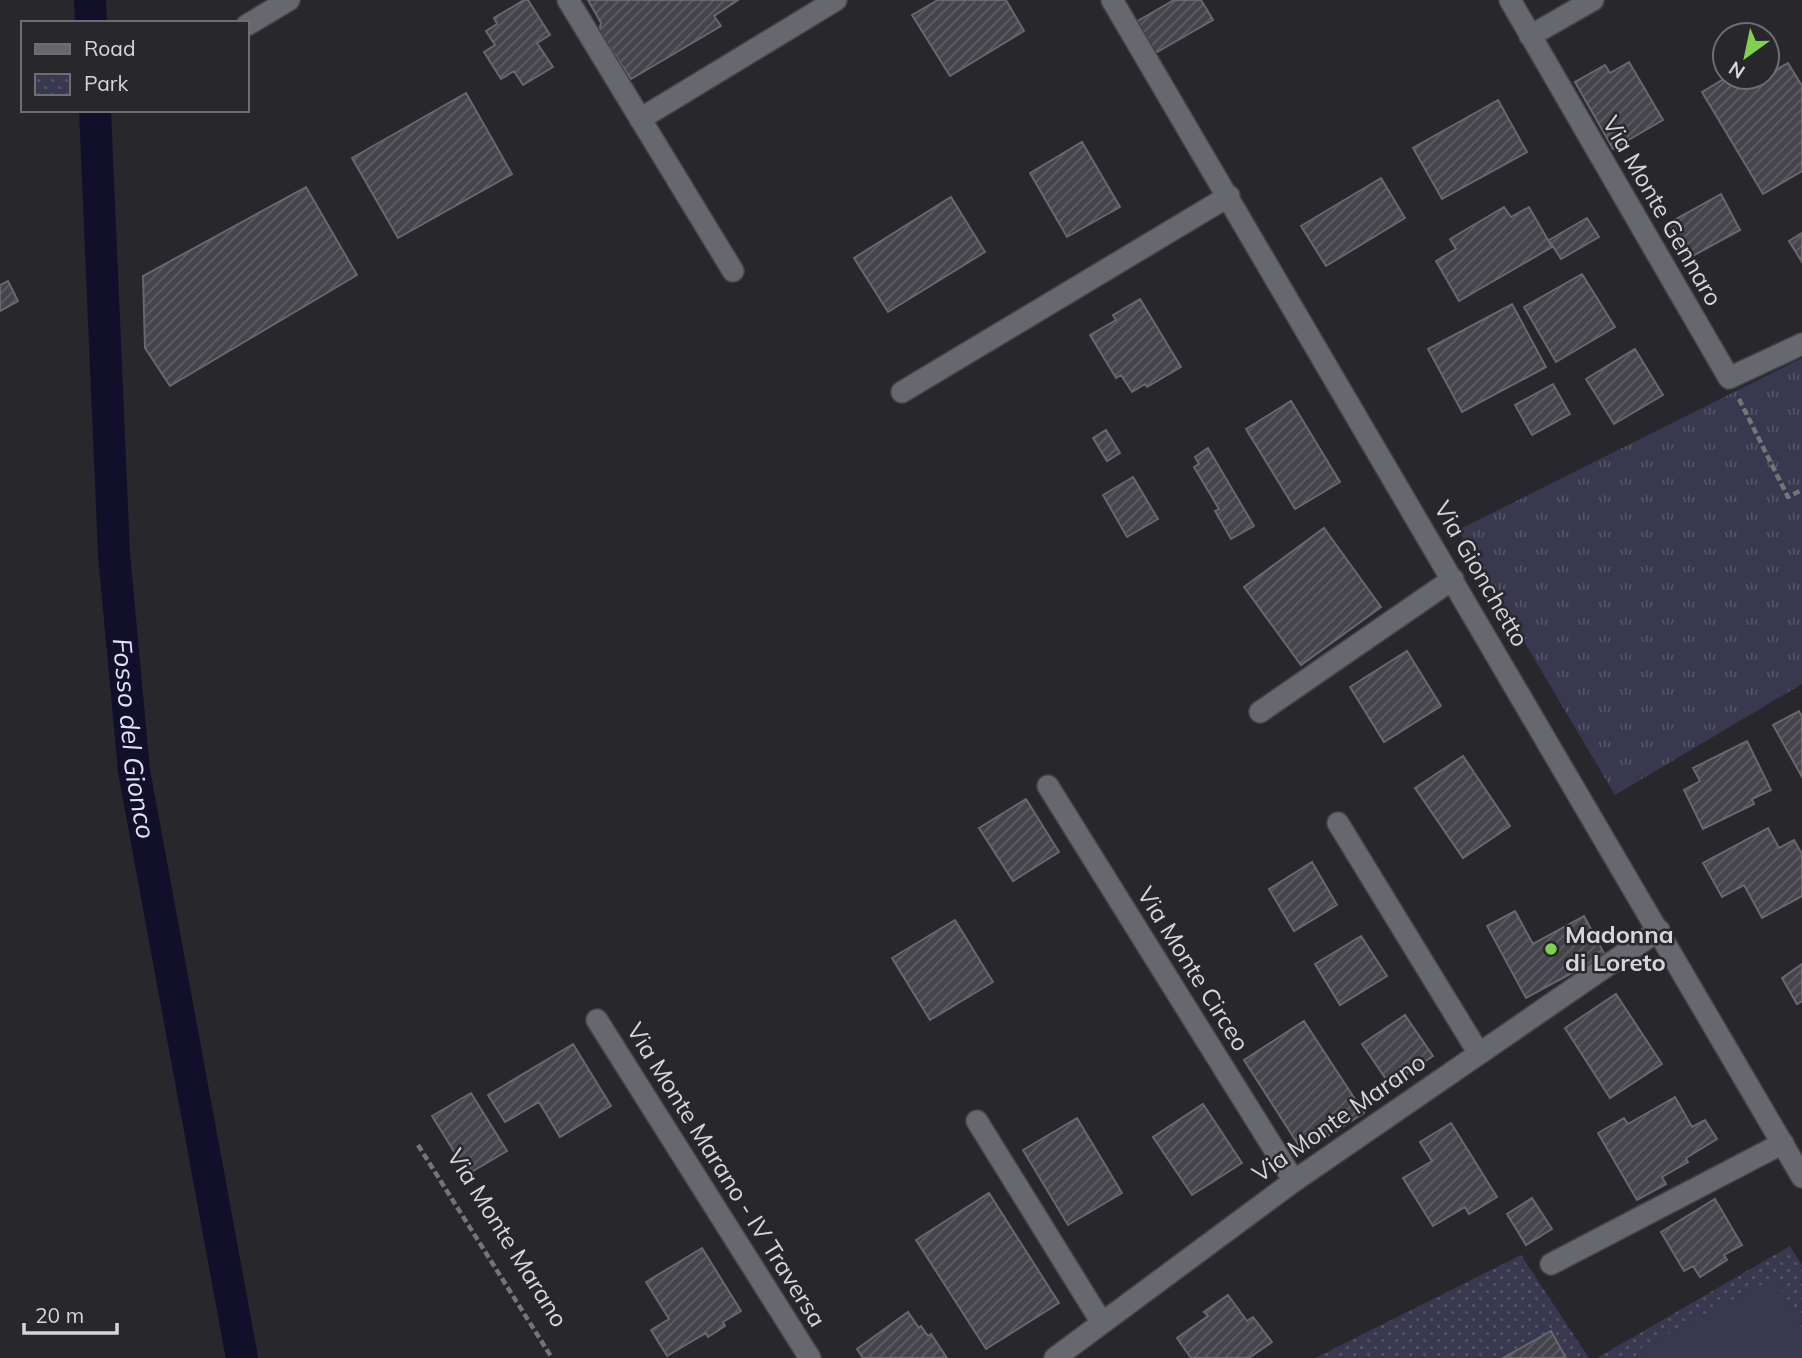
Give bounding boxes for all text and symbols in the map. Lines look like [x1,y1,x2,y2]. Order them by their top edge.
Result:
legend [21,21,248,112]
north arrow [1711,21,1781,91]
text: Road [84,35,135,61]
text: N [1724,56,1749,84]
text: Park [84,70,128,96]
street label: Via Monte Gennaro [1596,110,1729,311]
street label: Via Gionchetto [1428,495,1536,652]
water label: Fosso del Gionco [106,637,163,841]
street label: Via Monte Circeo [1131,881,1256,1056]
place label: Madonna di Loreto [1565,919,1674,977]
marker: Madonna di Loreto [1543,941,1559,957]
street label: Via Monte Marano - IV Traversa [621,1017,833,1332]
street label: Via Monte Marano [1246,1046,1431,1188]
street label: Via Monte Marano [441,1143,575,1332]
scale bar [24,1292,117,1336]
text: 20 m [35,1302,84,1328]

